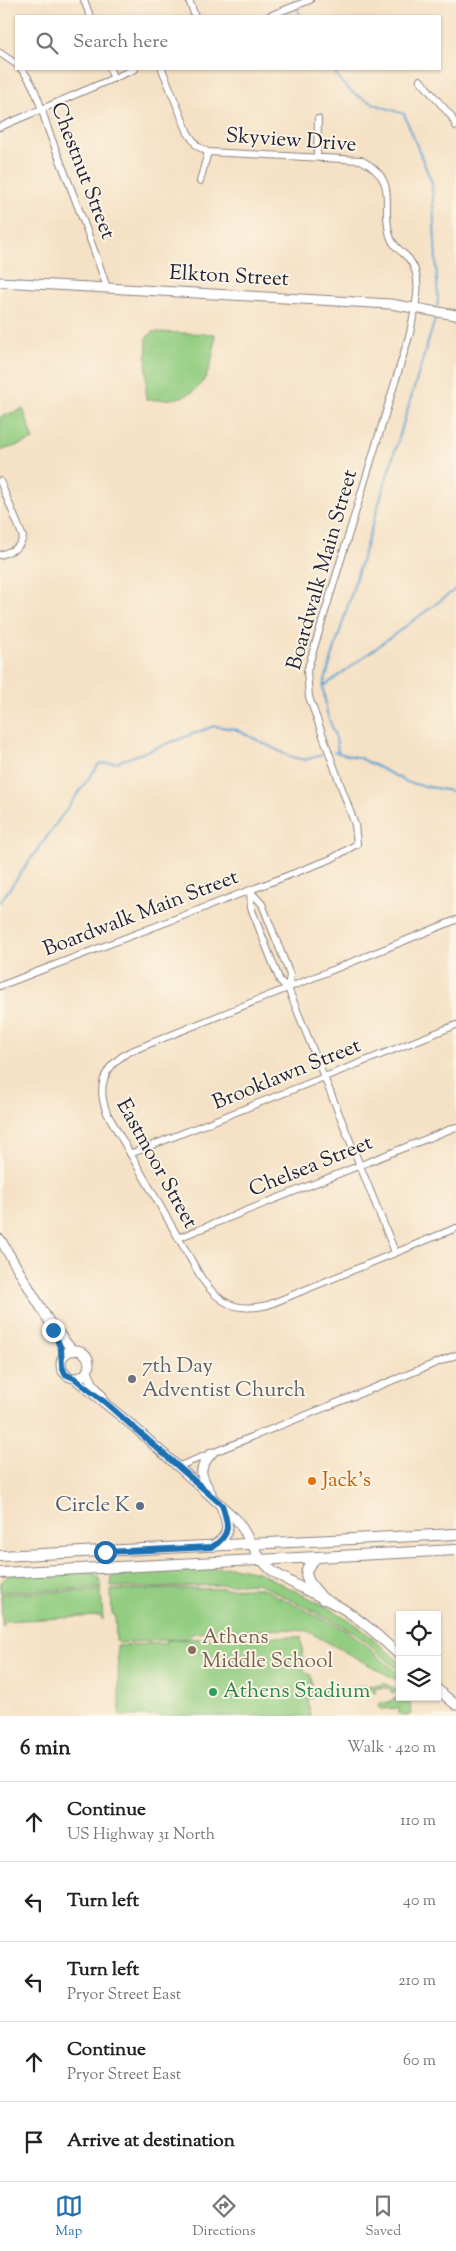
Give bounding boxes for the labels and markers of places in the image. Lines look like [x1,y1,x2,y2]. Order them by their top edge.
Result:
place label: 7th Day Adventist Church [142,1352,306,1406]
marker: 7th Day Adventist Church [126,1373,138,1385]
place label: Jack's [321,1466,371,1496]
marker: Jack's [306,1475,318,1487]
place label: Circle K [55,1491,130,1521]
marker: Circle K [134,1500,146,1512]
place label: Athens Middle School [202,1623,333,1677]
marker: Athens Middle School [186,1644,198,1656]
place label: Athens Stadium [223,1677,370,1707]
marker: Athens Stadium [207,1686,219,1698]

